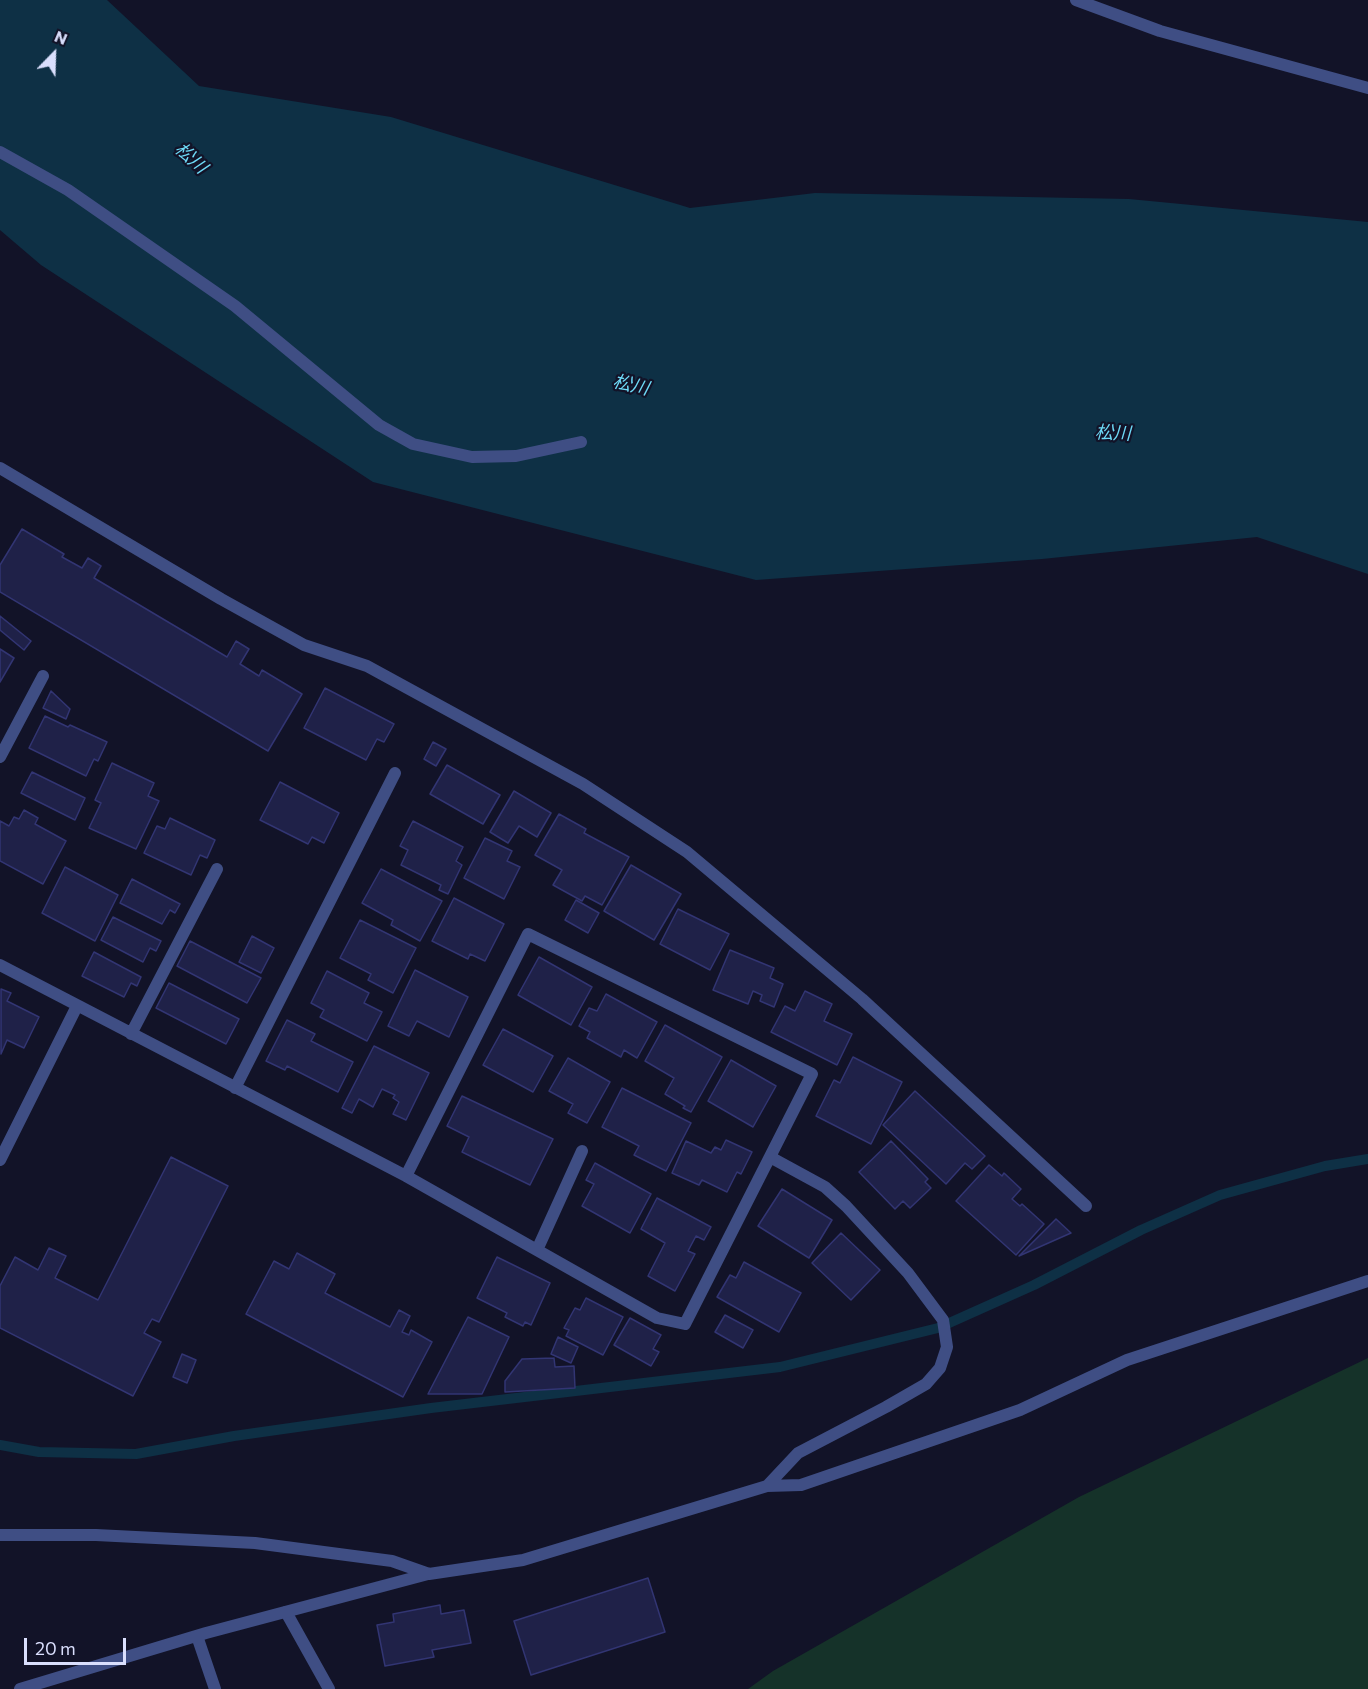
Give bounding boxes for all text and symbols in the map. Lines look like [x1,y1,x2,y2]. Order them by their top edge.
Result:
north arrow [24,24,84,84]
text: N [52,26,70,48]
water label: 松川 [170,138,212,178]
water label: 松川 [611,370,651,400]
water label: 松川 [1095,422,1131,444]
scale bar [27,1626,129,1664]
text: 20 m [35,1637,76,1659]

